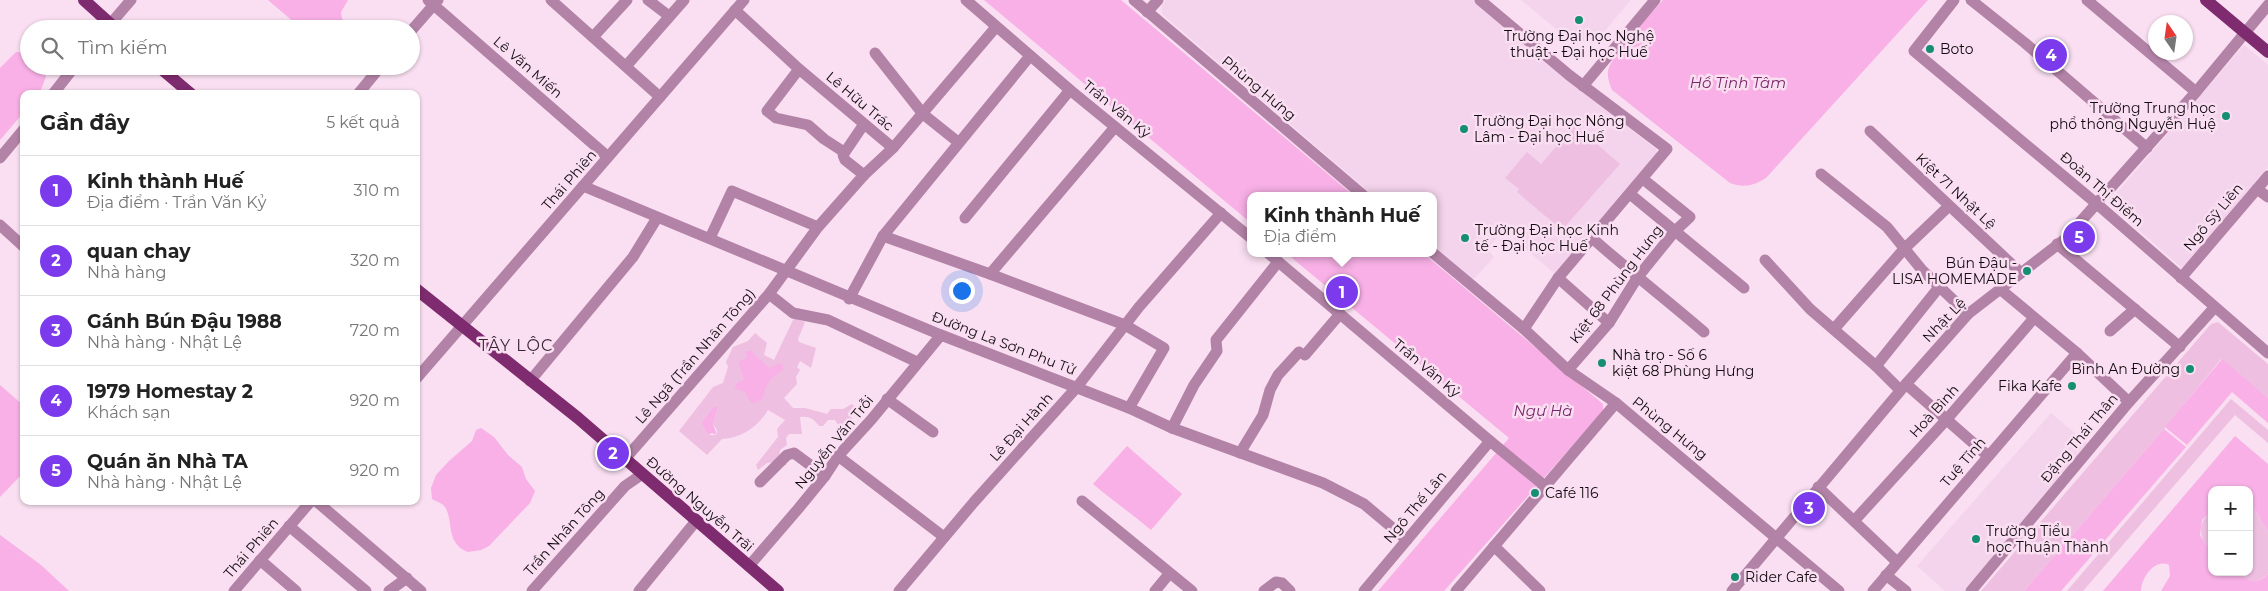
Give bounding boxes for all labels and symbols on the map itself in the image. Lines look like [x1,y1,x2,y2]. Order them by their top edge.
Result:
marker: Trường Đại học Nghệ thuật - Đại học Huế [1573,14,1585,26]
north arrow [2148,15,2193,60]
place label: Trường Đại học Nghệ thuật - Đại học Huế [1504,27,1654,61]
street label: Lê Văn Miến [490,32,566,102]
pin: 4 [2035,36,2067,74]
place label: Boto [1940,40,1974,58]
marker: Boto [1924,43,1936,55]
street label: Phùng Hưng [1218,52,1300,124]
street label: Lê Hữu Trác [822,67,898,135]
water label: Hồ Tịnh Tâm [1690,73,1786,92]
street label: Trần Văn Kỷ [1079,76,1155,142]
place label: Trường Trung học phổ thông Nguyễn Huệ [2049,99,2216,133]
marker: Trường Trung học phổ thông Nguyễn Huệ [2220,110,2232,122]
place label: Trường Đại học Nông Lâm - Đại học Huế [1474,112,1625,146]
marker: Trường Đại học Nông Lâm - Đại học Huế [1458,123,1470,135]
street label: Thái Phiên [538,146,600,214]
street label: Đoàn Thị Điểm [2056,148,2148,230]
street label: Kiệt 71 Nhật Lệ [1912,149,2000,233]
street label: Ngô Sỹ Liên [2179,179,2247,255]
pin: 5 [2063,218,2095,256]
place label: Trường Đại học Kinh tế - Đại học Huế [1475,221,1619,255]
street label: Kiệt 68 Phùng Hưng [1565,221,1667,347]
marker: Trường Đại học Kinh tế - Đại học Huế [1459,232,1471,244]
place label: Bún Đậu - LISA HOMEMADE [1892,254,2017,288]
marker: Bún Đậu - LISA HOMEMADE [2021,265,2033,277]
pin: 1 [1326,273,1358,311]
your location [949,278,975,304]
street label: Lê Ngã (Trần Nhân Tông) [631,285,759,427]
street label: Nhật Lệ [1918,294,1970,346]
street label: Đường La Sơn Phu Tử [929,307,1079,379]
street label: Trần Văn Kỷ [1390,335,1465,402]
district label: TÂY LỘC [479,336,553,355]
place label: Nhà trọ - Số 6 kiệt 68 Phùng Hưng [1612,346,1754,380]
marker: Nhà trọ - Số 6 kiệt 68 Phùng Hưng [1596,357,1608,369]
place label: Bình An Đường [2071,360,2180,378]
marker: Bình An Đường [2184,363,2196,375]
place label: Fika Kafe [1998,377,2062,395]
marker: Fika Kafe [2066,380,2078,392]
street label: Hoà Bình [1905,381,1963,441]
street label: Lê Đại Hành [985,389,1057,465]
street label: Đặng Thái Thân [2036,390,2122,486]
street label: Nguyễn Văn Trỗi [791,391,877,493]
street label: Phùng Hưng [1629,392,1711,464]
water label: Ngự Hà [1514,401,1572,420]
street label: Tuệ Tĩnh [1936,433,1990,491]
pin: 2 [597,434,629,472]
street label: Đường Nguyễn Trãi [643,452,757,556]
street label: Ngô Thế Lân [1379,467,1451,547]
place label: Café 116 [1545,484,1599,502]
street label: Trần Nhân Tông [520,485,608,579]
marker: Café 116 [1529,487,1541,499]
pin: 3 [1793,489,1825,527]
street label: Thái Phiên [220,514,282,582]
place label: Trường Tiểu học Thuận Thành [1986,522,2109,556]
marker: Trường Tiểu học Thuận Thành [1970,533,1982,545]
place label: Rider Cafe [1745,568,1817,586]
marker: Rider Cafe [1729,571,1741,583]

